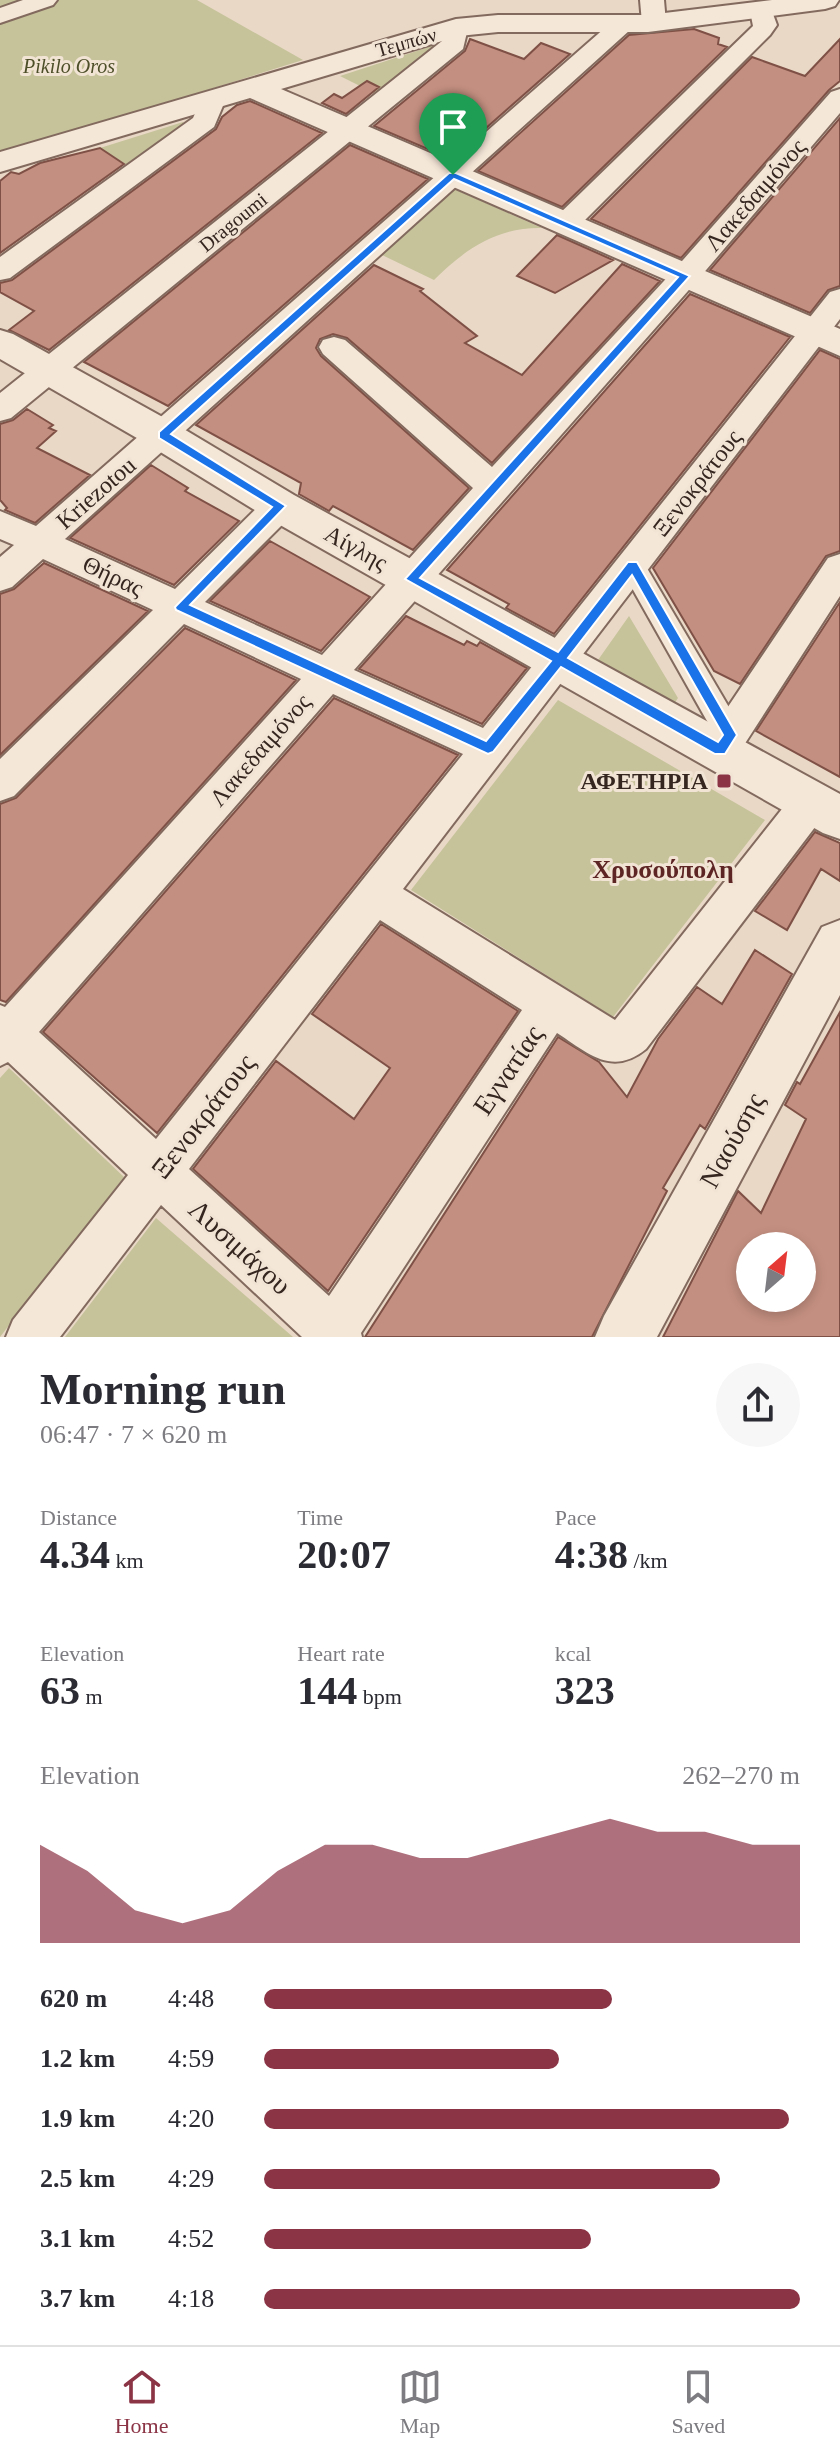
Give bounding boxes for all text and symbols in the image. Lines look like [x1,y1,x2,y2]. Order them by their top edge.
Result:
street label: Τεμπών [373,23,439,62]
park label: Pikilo Oros [22,55,115,77]
pin [419,93,487,175]
icon: arrive [431,105,475,149]
street label: Λακεδαιμόνος [699,133,811,256]
street label: Dragoumi [195,188,272,257]
street label: Ξενοκράτους [647,424,747,541]
street label: Kriezotou [51,452,141,534]
street label: Αίγλης [320,520,392,576]
street label: Θήρας [79,551,148,602]
street label: Λακεδαιμόνος [204,688,316,811]
place label: ΑΦΕΤΗΡΙΑ [581,768,709,794]
marker: ΑΦΕΤΗΡΙΑ [715,772,733,790]
district label: Χρυσούπολη [592,855,734,884]
street label: Εγνατίας [467,1019,549,1121]
street label: Ξενοκράτους [145,1048,261,1184]
street label: Ναούσης [693,1087,771,1193]
street label: Λυσιμάχου [183,1193,297,1301]
north arrow [736,1232,816,1312]
map controls [736,1232,816,1312]
button: share [716,1363,800,1447]
text: Morning run [40,1365,286,1414]
text: 06:47 · 7 × 620 m [40,1420,227,1449]
text: Distance [40,1505,117,1530]
text: Time [297,1505,343,1530]
text: Pace [555,1505,596,1530]
text: 4.34 [40,1532,110,1577]
text: 20:07 [297,1532,391,1577]
text: 4:38 [555,1532,628,1577]
text: km [110,1548,144,1573]
text: /km [628,1548,668,1573]
text: Elevation [40,1641,124,1666]
text: Heart rate [297,1641,385,1666]
text: kcal [555,1641,591,1666]
text: 63 [40,1668,80,1713]
text: 144 [297,1668,357,1713]
text: 323 [555,1668,615,1713]
text: m [80,1684,103,1709]
text: bpm [357,1684,402,1709]
text: Elevation [40,1761,140,1790]
text: 262–270 m [682,1761,800,1790]
text: 620 m [40,1984,107,2013]
text: 4:48 [168,1984,214,2013]
text: 1.2 km [40,2044,115,2073]
text: 4:59 [168,2044,214,2073]
text: 1.9 km [40,2104,115,2133]
text: 4:20 [168,2104,214,2133]
text: 2.5 km [40,2164,115,2193]
text: 4:29 [168,2164,214,2193]
text: 3.1 km [40,2224,115,2253]
text: 4:52 [168,2224,214,2253]
text: 3.7 km [40,2284,115,2313]
text: 4:18 [168,2284,214,2313]
tab: Home [115,2365,169,2439]
tab: Map [398,2365,442,2439]
tab: Saved [671,2365,725,2439]

